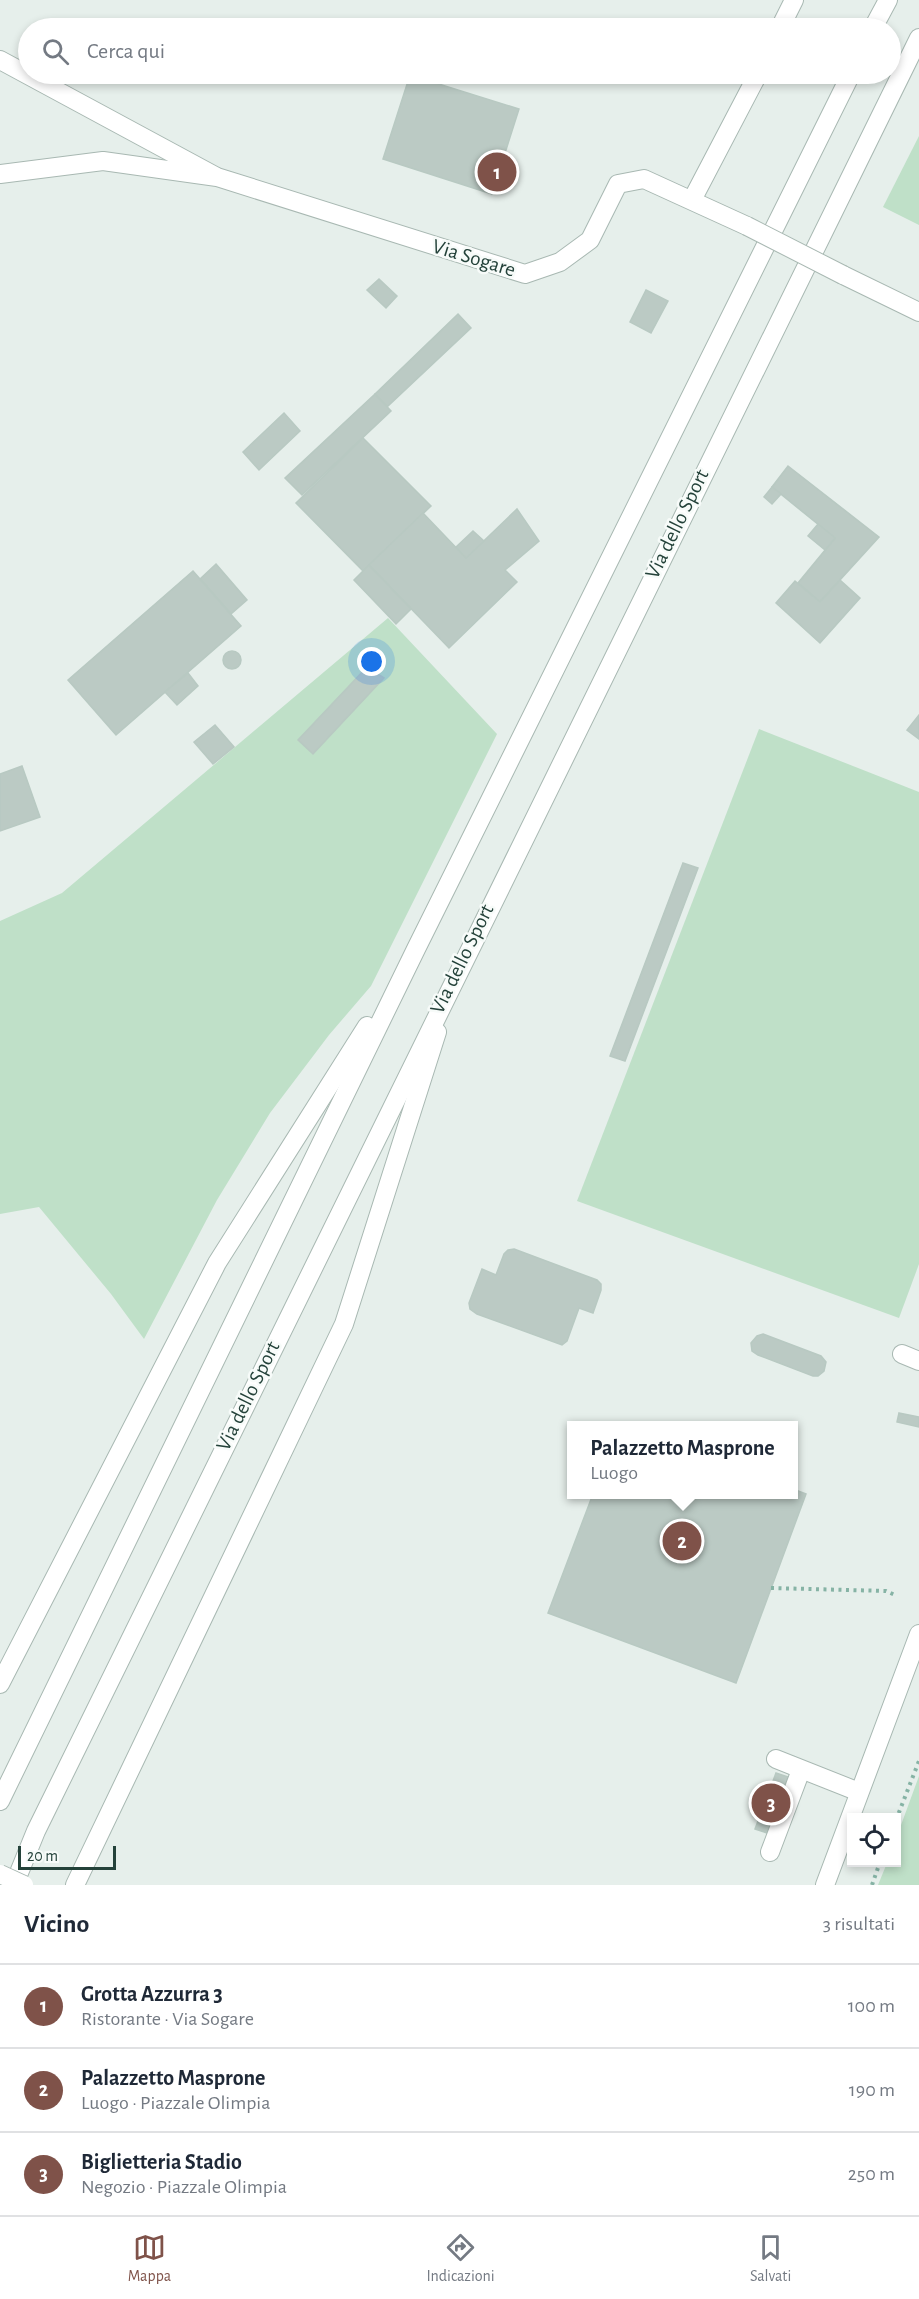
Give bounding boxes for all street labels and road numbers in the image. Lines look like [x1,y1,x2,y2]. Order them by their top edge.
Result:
street label: Via Sogare [430,235,518,281]
street label: Via dello Sport [641,466,713,582]
street label: Via dello Sport [426,901,498,1017]
street label: Via dello Sport [212,1338,284,1454]

